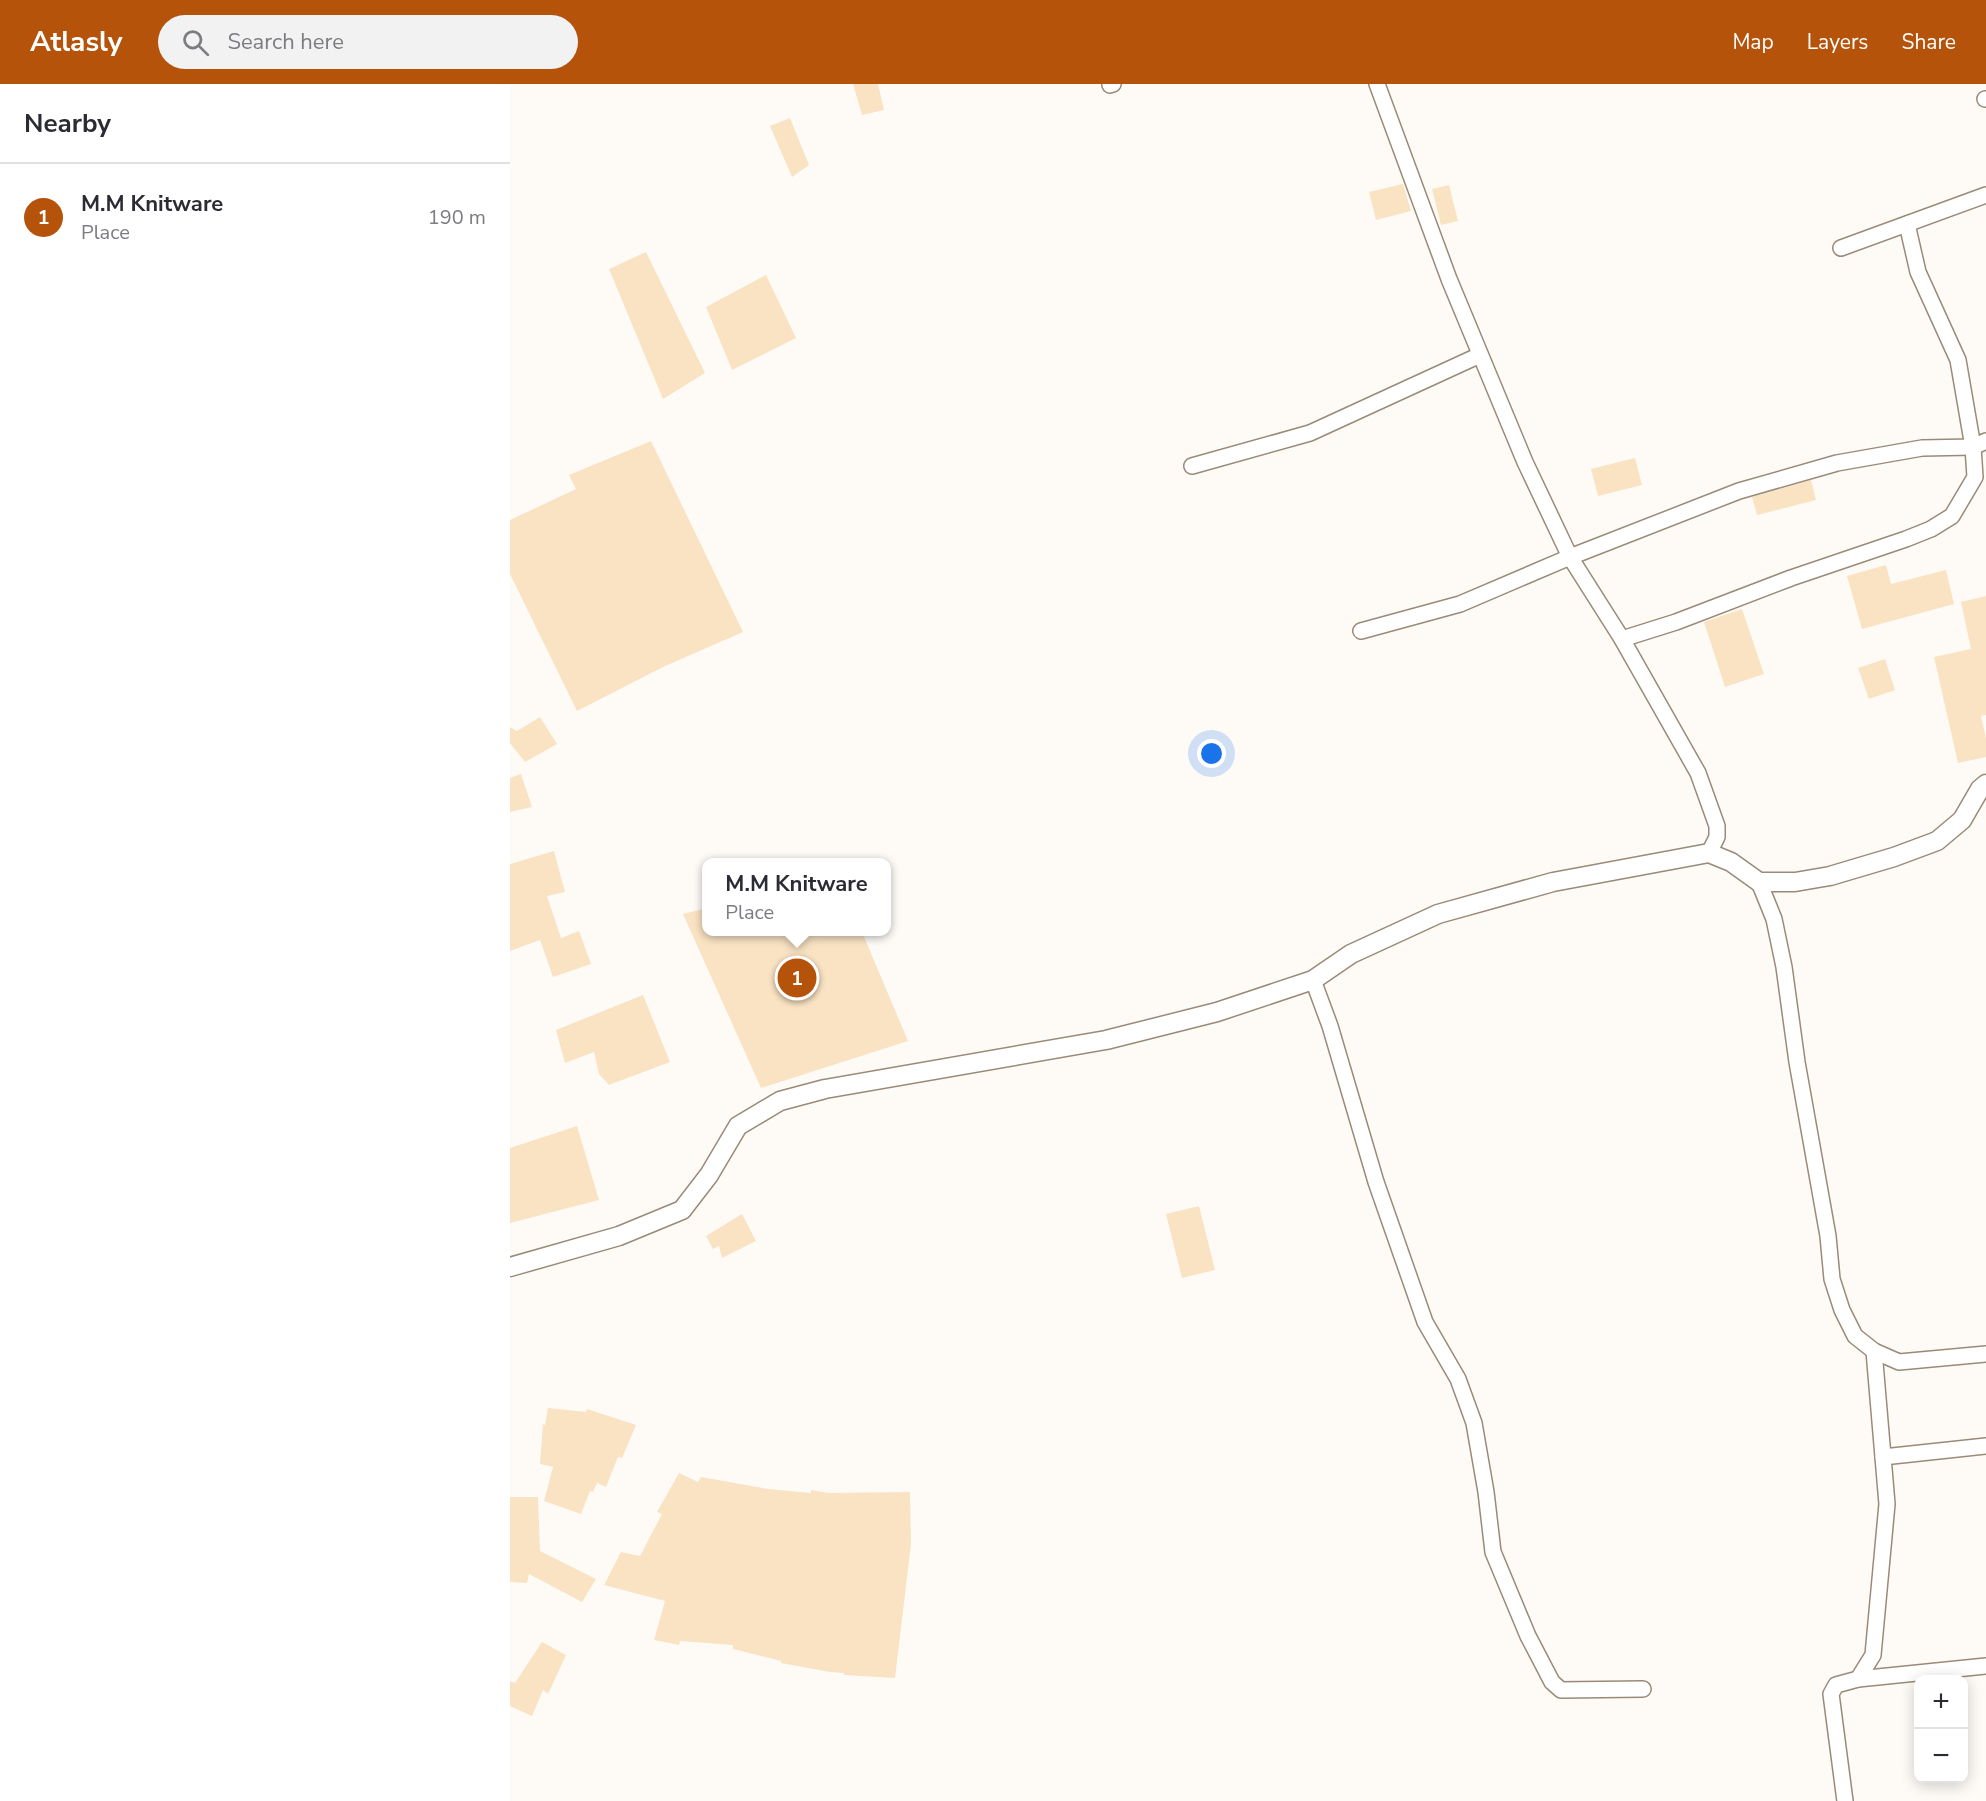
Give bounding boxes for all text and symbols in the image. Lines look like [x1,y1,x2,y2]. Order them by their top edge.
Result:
search box [158,15,578,69]
text: Atlasly [30,23,122,61]
icon: search [179,26,212,59]
text: Search here [227,27,344,57]
text: Map [1732,28,1774,56]
text: Layers [1807,28,1868,56]
text: Share [1901,28,1956,56]
text: Nearby [24,106,111,141]
text: M.M Knitware [81,189,223,219]
text: 1 [38,204,50,231]
text: 190 m [428,204,486,231]
text: Place [81,219,130,246]
your location [1197,739,1226,768]
popup [702,858,891,936]
text: M.M Knitware [725,869,868,899]
text: Place [725,899,774,926]
pin: 1 [778,956,816,1000]
map controls [1914,1675,1968,1783]
button: + [1914,1675,1968,1729]
button: − [1914,1729,1968,1783]

